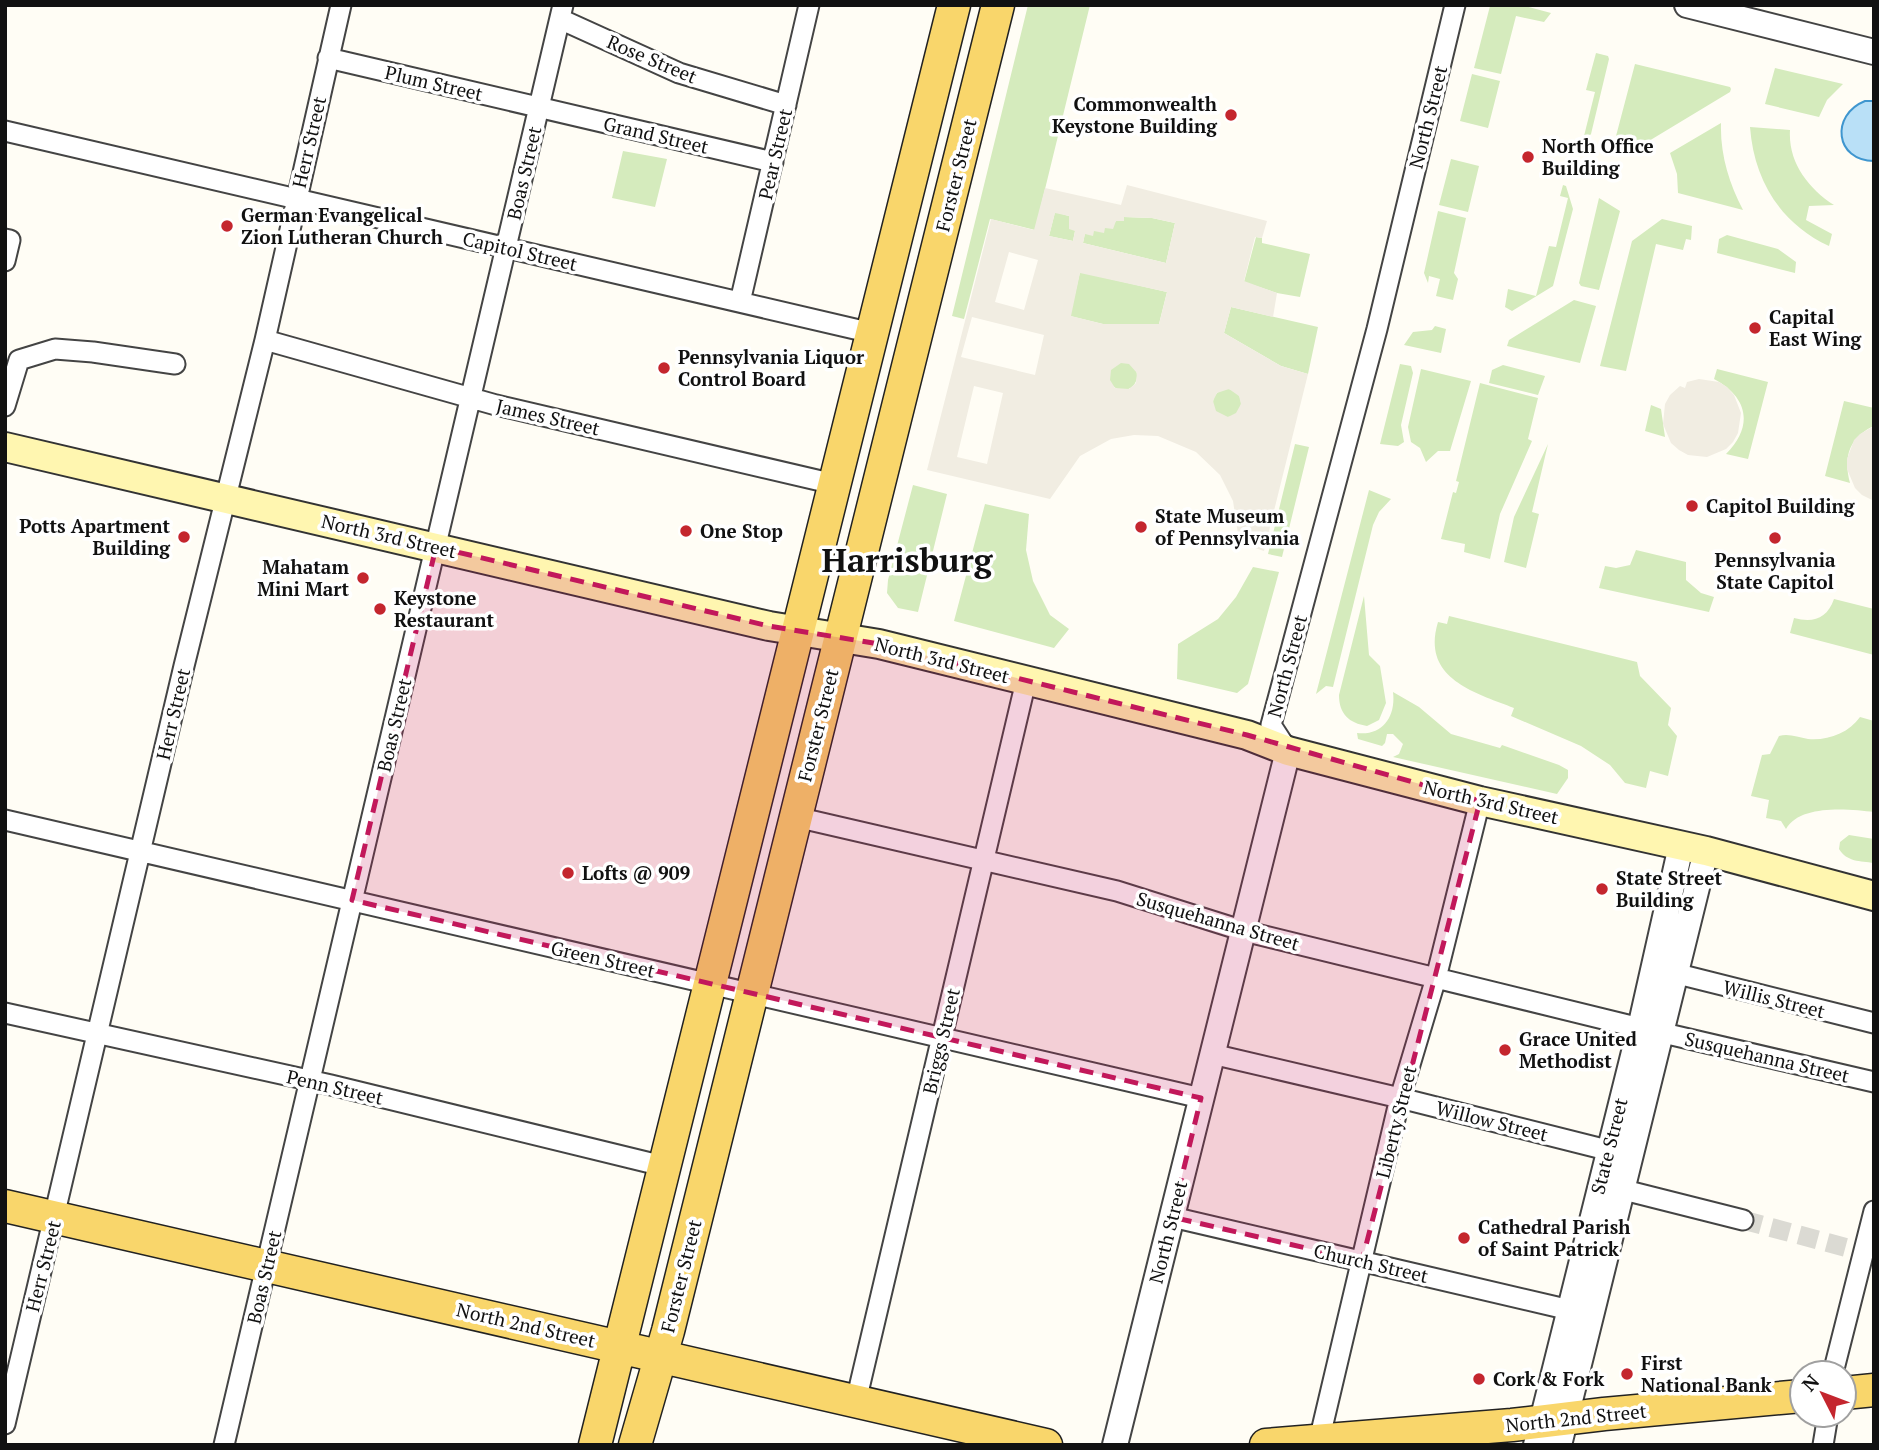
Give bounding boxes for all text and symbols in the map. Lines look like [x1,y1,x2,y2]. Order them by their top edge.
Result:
street label: Rose Street [603,28,701,89]
street label: Plum Street [383,59,485,106]
street label: North Street [1403,63,1452,171]
place label: Commonwealth Keystone Building [1052,91,1218,138]
street label: Herr Street [286,94,331,190]
street label: Pear Street [752,106,797,202]
marker: Commonwealth Keystone Building [1223,107,1239,123]
street label: Grand Street [601,110,711,159]
street label: Forster Street [929,116,982,234]
street label: Boas Street [501,124,546,222]
place label: North Office Building [1542,133,1654,180]
marker: North Office Building [1520,149,1536,165]
place label: German Evangelical Zion Lutheran Church [241,202,443,249]
marker: German Evangelical Zion Lutheran Church [219,218,235,234]
street label: Capitol Street [460,225,580,276]
place label: Capital East Wing [1769,304,1863,351]
marker: Capital East Wing [1747,320,1763,336]
place label: Pennsylvania Liquor Control Board [678,344,865,391]
marker: Pennsylvania Liquor Control Board [656,360,672,376]
street label: James Street [494,392,602,441]
place label: Capitol Building [1706,493,1856,518]
marker: Capitol Building [1684,498,1700,514]
place label: State Museum of Pennsylvania [1155,503,1300,550]
street label: North 3rd Street [319,508,459,563]
place label: Potts Apartment Building [19,513,171,560]
place label: One Stop [700,518,783,543]
marker: State Museum of Pennsylvania [1133,519,1149,535]
marker: One Stop [678,523,694,539]
marker: Potts Apartment Building [176,529,192,545]
marker: Pennsylvania State Capitol [1767,530,1783,546]
district label: Harrisburg [822,538,994,581]
place label: Pennsylvania State Capitol [1714,547,1836,594]
place label: Mahatam Mini Mart [257,554,349,601]
marker: Mahatam Mini Mart [355,570,371,586]
place label: Keystone Restaurant [394,585,495,632]
marker: Keystone Restaurant [372,601,388,617]
street label: North Street [1261,612,1312,720]
street label: North 3rd Street [872,631,1012,688]
street label: Herr Street [150,666,195,762]
street label: Forster Street [791,666,844,784]
street label: Boas Street [371,676,416,774]
street label: North 3rd Street [1421,774,1561,829]
place label: Lofts @ 909 [582,860,690,885]
marker: Lofts @ 909 [560,865,576,881]
place label: State Street Building [1616,865,1722,912]
marker: State Street Building [1594,881,1610,897]
street label: Susquehanna Street [1134,885,1303,956]
street label: Green Street [549,934,658,983]
street label: Willis Street [1721,974,1828,1023]
street label: Briggs Street [916,985,965,1096]
street label: Susquehanna Street [1682,1025,1852,1088]
place label: Grace United Methodist [1519,1026,1637,1073]
marker: Grace United Methodist [1497,1042,1513,1058]
street label: Penn Street [284,1063,386,1110]
street label: Liberty Street [1369,1063,1422,1181]
street label: Willow Street [1434,1095,1551,1146]
street label: State Street [1584,1095,1633,1197]
street label: North Street [1143,1178,1192,1286]
place label: Cathedral Parish of Saint Patrick [1478,1214,1630,1261]
street label: Forster Street [654,1217,707,1335]
street label: Herr Street [19,1218,66,1314]
street label: Boas Street [241,1228,286,1326]
marker: Cathedral Parish of Saint Patrick [1456,1230,1472,1246]
street label: Church Street [1311,1237,1431,1288]
street label: North 2nd Street [454,1296,598,1353]
place label: First National Bank [1641,1350,1773,1397]
north arrow [1788,1359,1858,1429]
place label: Cork & Fork [1493,1366,1605,1391]
marker: First National Bank [1619,1366,1635,1382]
text: N [1796,1368,1825,1396]
marker: Cork & Fork [1471,1371,1487,1387]
street label: North 2nd Street [1504,1398,1648,1437]

